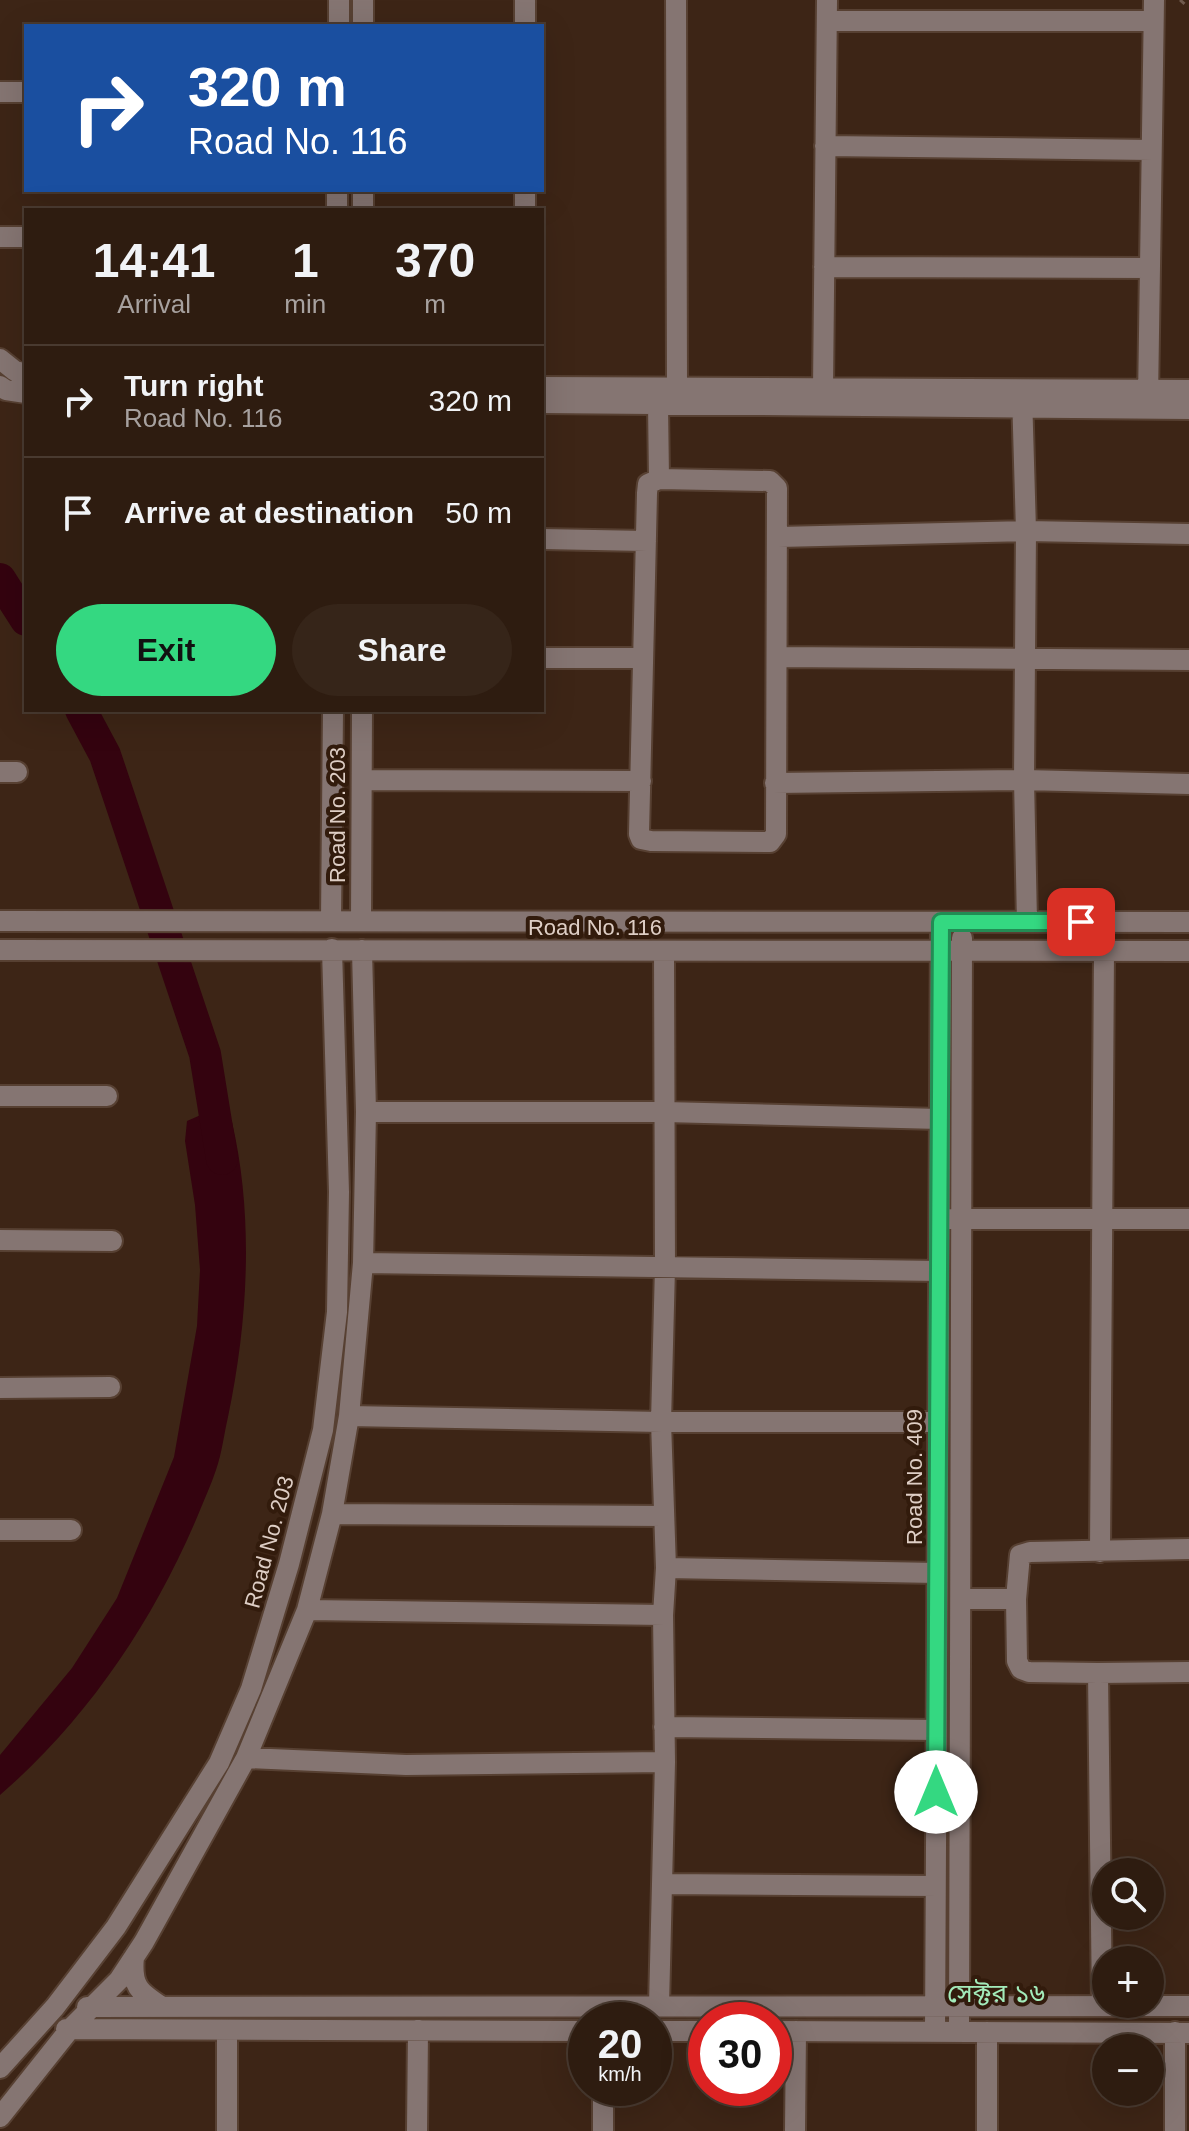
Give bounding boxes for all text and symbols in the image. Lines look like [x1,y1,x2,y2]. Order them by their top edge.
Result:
text: 320 m [188,55,347,118]
icon: right [56,56,160,160]
text: Road No. 116 [188,121,407,162]
text: 14:41 [93,234,216,287]
text: 1 [292,234,319,287]
text: 370 [395,234,475,287]
text: Arrival [117,289,191,319]
text: min [284,289,326,319]
text: m [424,289,446,319]
text: Turn right [124,369,263,402]
icon: right [56,379,100,423]
text: 320 m [429,384,512,417]
text: Road No. 116 [124,403,283,433]
icon: arrive [56,491,100,535]
text: Arrive at destination [124,496,414,529]
text: 50 m [445,496,512,529]
button: Exit [56,604,276,696]
button: Share [292,604,512,696]
street label: Road No. 203 [325,747,350,883]
pin [1047,888,1115,956]
icon: arrive [1059,900,1103,944]
street label: Road No. 116 [528,915,662,940]
street label: Road No. 409 [902,1409,927,1545]
street label: Road No. 203 [239,1473,299,1611]
position arrow [894,1750,978,1834]
map controls [1092,1858,1164,2106]
button: search [1092,1858,1164,1930]
button: + [1092,1946,1164,2018]
district label: সেক্টর ১৬ [947,1978,1045,2008]
speed limit sign: 30 [688,2002,792,2106]
text: 20 [598,2022,642,2066]
button: − [1092,2034,1164,2106]
text: km/h [598,2063,642,2085]

